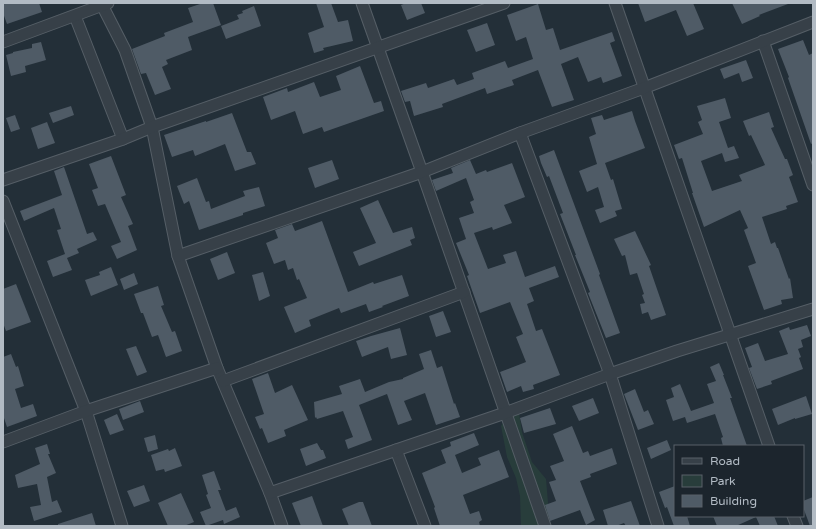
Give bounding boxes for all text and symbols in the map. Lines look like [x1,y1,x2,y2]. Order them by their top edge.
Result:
legend [674,445,804,517]
text: Road [710,454,740,468]
text: Park [710,474,736,488]
text: Building [710,494,757,508]

